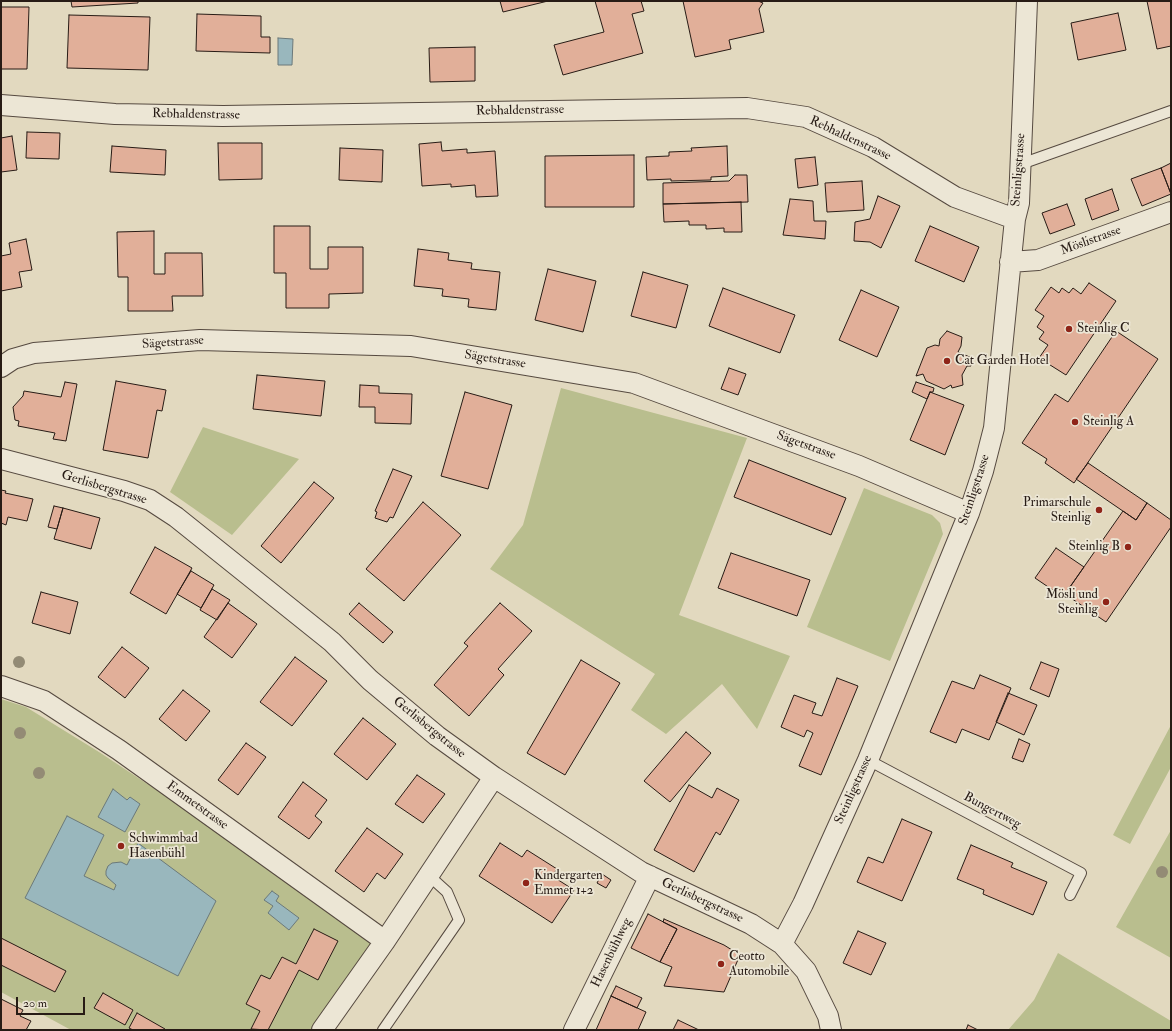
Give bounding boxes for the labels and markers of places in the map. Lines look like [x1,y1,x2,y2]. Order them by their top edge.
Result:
place label: Steinlig C [1077,321,1129,337]
marker: Steinlig C [1064,324,1074,334]
place label: Cat Garden Hotel [955,353,1049,369]
marker: Cat Garden Hotel [942,356,952,366]
place label: Steinlig A [1083,414,1134,430]
marker: Steinlig A [1070,417,1080,427]
place label: Primarschule Steinlig [1023,495,1091,526]
marker: Primarschule Steinlig [1094,505,1104,515]
place label: Steinlig B [1069,539,1120,555]
marker: Steinlig B [1123,542,1133,552]
place label: Mösli und Steinlig [1046,587,1098,618]
marker: Mösli und Steinlig [1101,597,1111,607]
place label: Schwimmbad Hasenbühl [129,831,198,862]
marker: Schwimmbad Hasenbühl [116,841,126,851]
place label: Kindergarten Emmet 1+2 [534,868,603,899]
marker: Kindergarten Emmet 1+2 [521,878,531,888]
place label: Ceotto Automobile [729,949,789,980]
marker: Ceotto Automobile [716,959,726,969]

